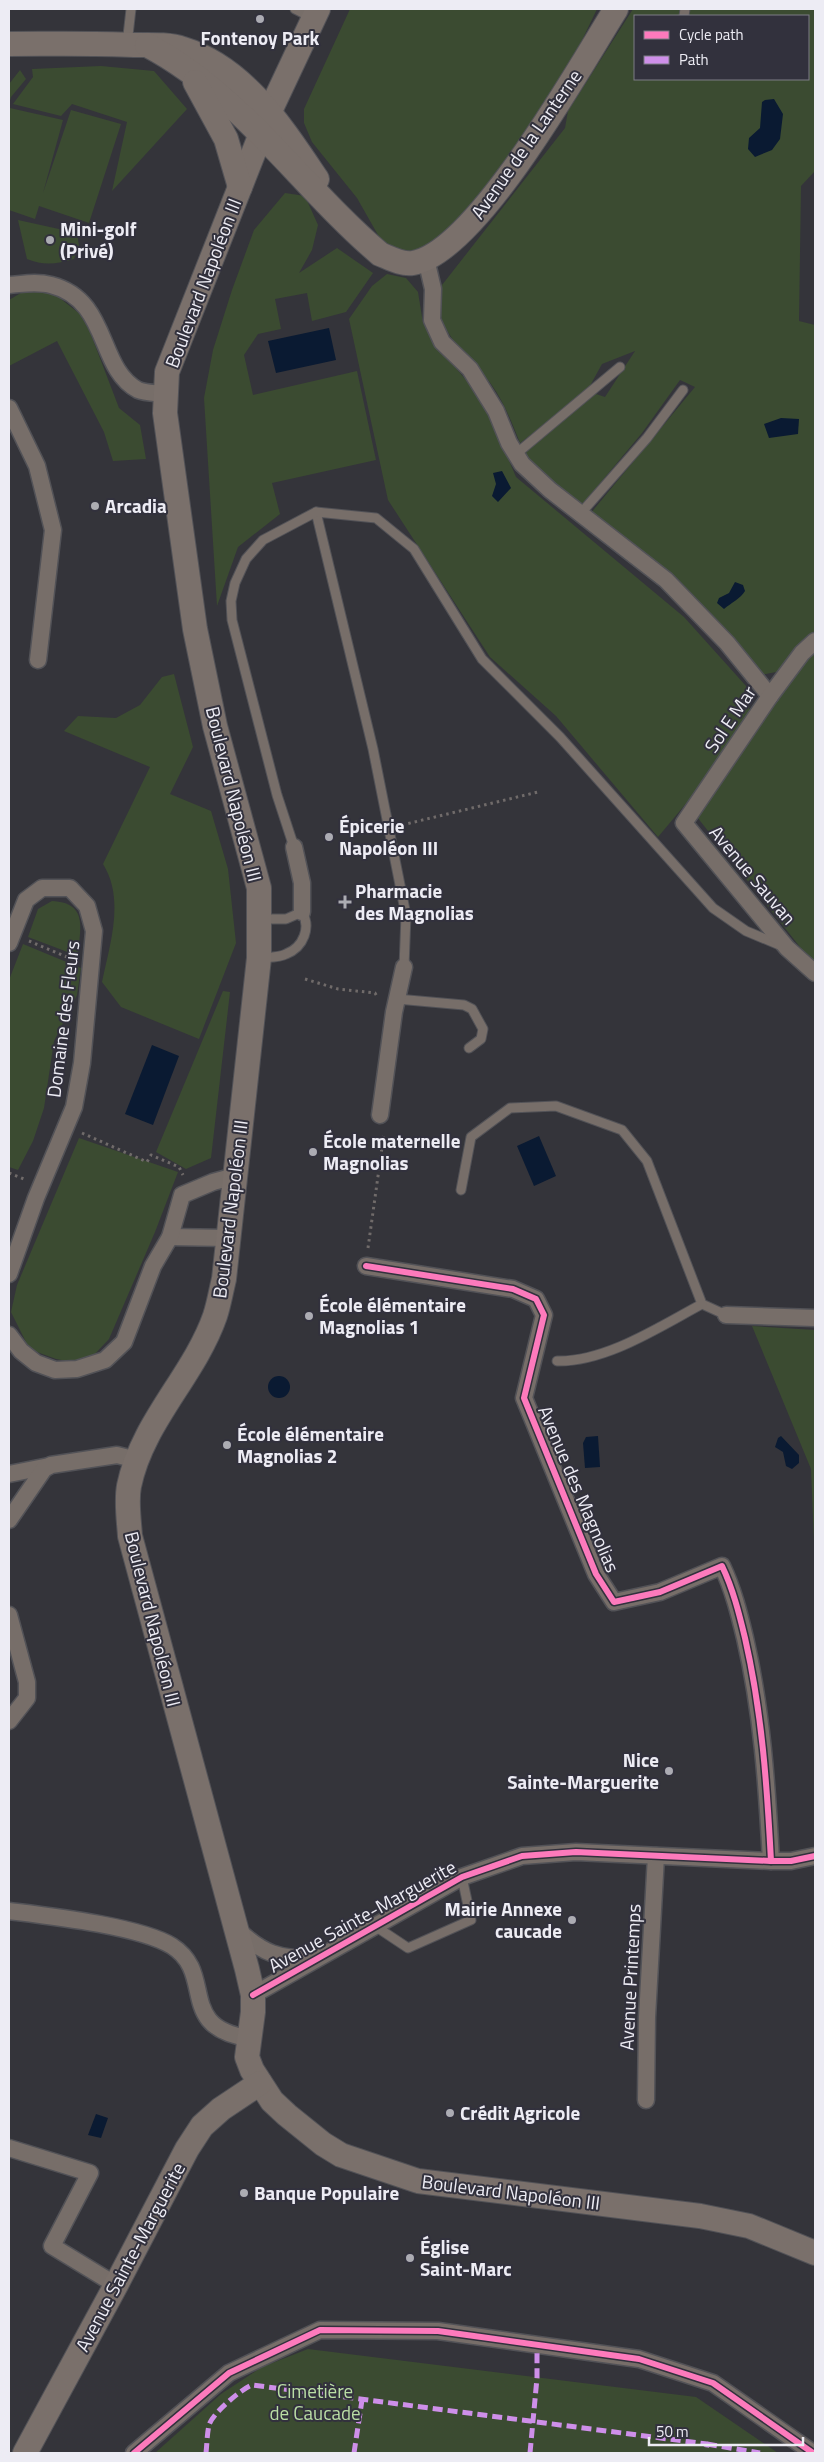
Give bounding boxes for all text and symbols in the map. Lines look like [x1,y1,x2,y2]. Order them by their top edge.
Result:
marker: Fontenoy Park [254,13,266,25]
legend [634,15,809,80]
place label: Fontenoy Park [201,23,320,52]
text: Cycle path [679,23,744,46]
text: Path [679,48,709,71]
street label: Avenue de la Lanterne [463,63,588,224]
street label: Boulevard Napoléon III [157,194,248,372]
place label: Mini-golf (Privé) [60,214,137,265]
marker: Mini-golf (Privé) [44,234,56,246]
place label: Arcadia [105,491,167,520]
marker: Arcadia [89,500,101,512]
street label: Sol E Mar [696,679,763,758]
street label: Boulevard Napoléon III [199,703,270,885]
place label: Épicerie Napoléon III [339,811,438,862]
street label: Avenue Sauvan [703,819,804,931]
marker: Épicerie Napoléon III [323,831,335,843]
place label: Pharmacie des Magnolias [355,876,474,927]
marker: Pharmacie des Magnolias [339,896,351,908]
street label: Domaine des Fleurs [38,939,87,1099]
street label: Boulevard Napoléon III [204,1118,255,1300]
place label: École maternelle Magnolias [323,1126,461,1177]
marker: École maternelle Magnolias [307,1146,319,1158]
place label: École élémentaire Magnolias 1 [319,1290,466,1341]
marker: École élémentaire Magnolias 1 [303,1310,315,1322]
street label: Avenue des Magnolias [531,1401,628,1577]
place label: École élémentaire Magnolias 2 [237,1419,384,1470]
marker: École élémentaire Magnolias 2 [221,1439,233,1451]
street label: Boulevard Napoléon III [118,1528,189,1710]
place label: Nice Sainte-Marguerite [507,1745,659,1796]
marker: Nice Sainte-Marguerite [663,1765,675,1777]
street label: Avenue Sainte-Marguerite [263,1852,461,1979]
place label: Mairie Annexe caucade [445,1894,562,1945]
street label: Avenue Printemps [611,1903,648,2051]
marker: Mairie Annexe caucade [566,1914,578,1926]
place label: Crédit Agricole [460,2098,581,2127]
marker: Crédit Agricole [444,2107,456,2119]
street label: Avenue Sainte-Marguerite [67,2157,192,2357]
street label: Boulevard Napoléon III [420,2166,602,2217]
place label: Banque Populaire [254,2178,399,2207]
marker: Banque Populaire [238,2187,250,2199]
place label: Église Saint-Marc [420,2232,512,2283]
marker: Église Saint-Marc [404,2252,416,2264]
park label: Cimetière de Caucade [269,2376,361,2427]
scale bar [649,2414,803,2446]
text: 50 m [656,2420,689,2443]

